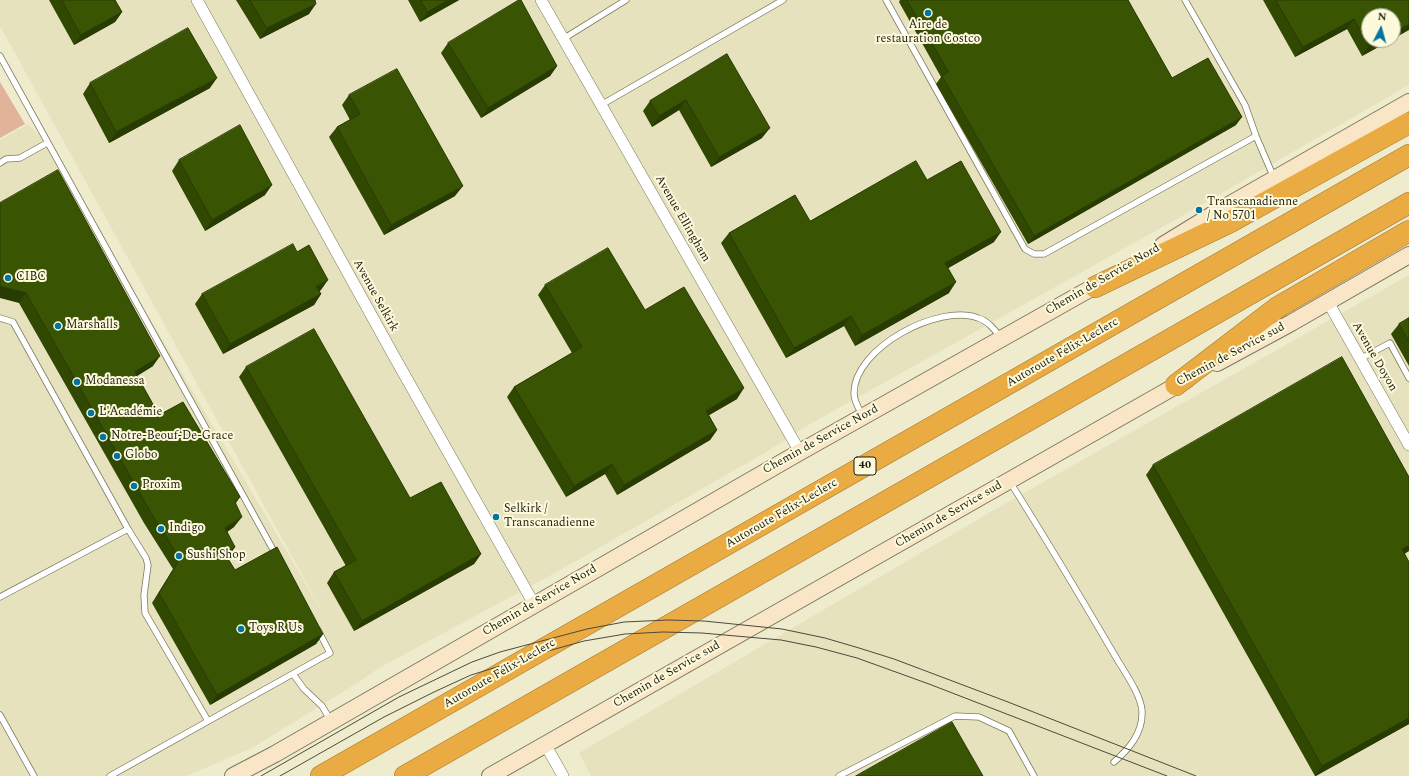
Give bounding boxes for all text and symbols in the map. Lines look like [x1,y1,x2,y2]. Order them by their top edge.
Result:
marker: Aire de restauration Costco [923,8,933,18]
north arrow [1361,8,1401,48]
text: N [1377,8,1388,25]
place label: Aire de restauration Costco [876,19,980,47]
street label: Avenue Ellingham [651,173,713,265]
place label: Transcanadienne / No 5701 [1207,196,1298,224]
marker: Transcanadienne / No 5701 [1194,205,1204,215]
street label: Chemin de Service Nord [1043,241,1163,319]
street label: Avenue Selkirk [349,257,401,335]
place label: CIBC [16,271,46,285]
marker: CIBC [3,273,13,283]
street label: Autoroute Félix-Leclerc [1005,315,1121,391]
place label: Marshalls [66,319,118,333]
street label: Chemin de Service sud [1174,320,1288,390]
street label: Avenue Doyon [1348,320,1400,394]
marker: Marshalls [53,321,63,331]
place label: Modanessa [85,375,145,389]
marker: Modanessa [72,377,82,387]
street label: Chemin de Service Nord [761,402,881,478]
place label: L'Académie [99,406,162,420]
marker: L'Académie [86,408,96,418]
place label: Notre-Beouf-De-Grace [111,430,233,444]
marker: Notre-Beouf-De-Grace [98,432,108,442]
place label: Globo [125,449,157,463]
marker: Globo [112,451,122,461]
road number: 40 [854,457,876,475]
street label: Autoroute Félix-Leclerc [724,476,840,552]
place label: Proxim [142,479,181,493]
street label: Chemin de Service sud [893,479,1005,551]
marker: Proxim [129,481,139,491]
place label: Selkirk / Transcanadienne [504,503,595,531]
marker: Selkirk / Transcanadienne [491,512,501,522]
place label: Indigo [169,522,204,536]
marker: Indigo [156,524,166,534]
place label: Sushi Shop [187,549,246,563]
marker: Sushi Shop [174,551,184,561]
street label: Chemin de Service Nord [480,562,600,640]
place label: Toys R Us [249,622,302,636]
marker: Toys R Us [236,624,246,634]
street label: Autoroute Félix-Leclerc [442,636,558,712]
street label: Chemin de Service sud [611,639,723,711]

